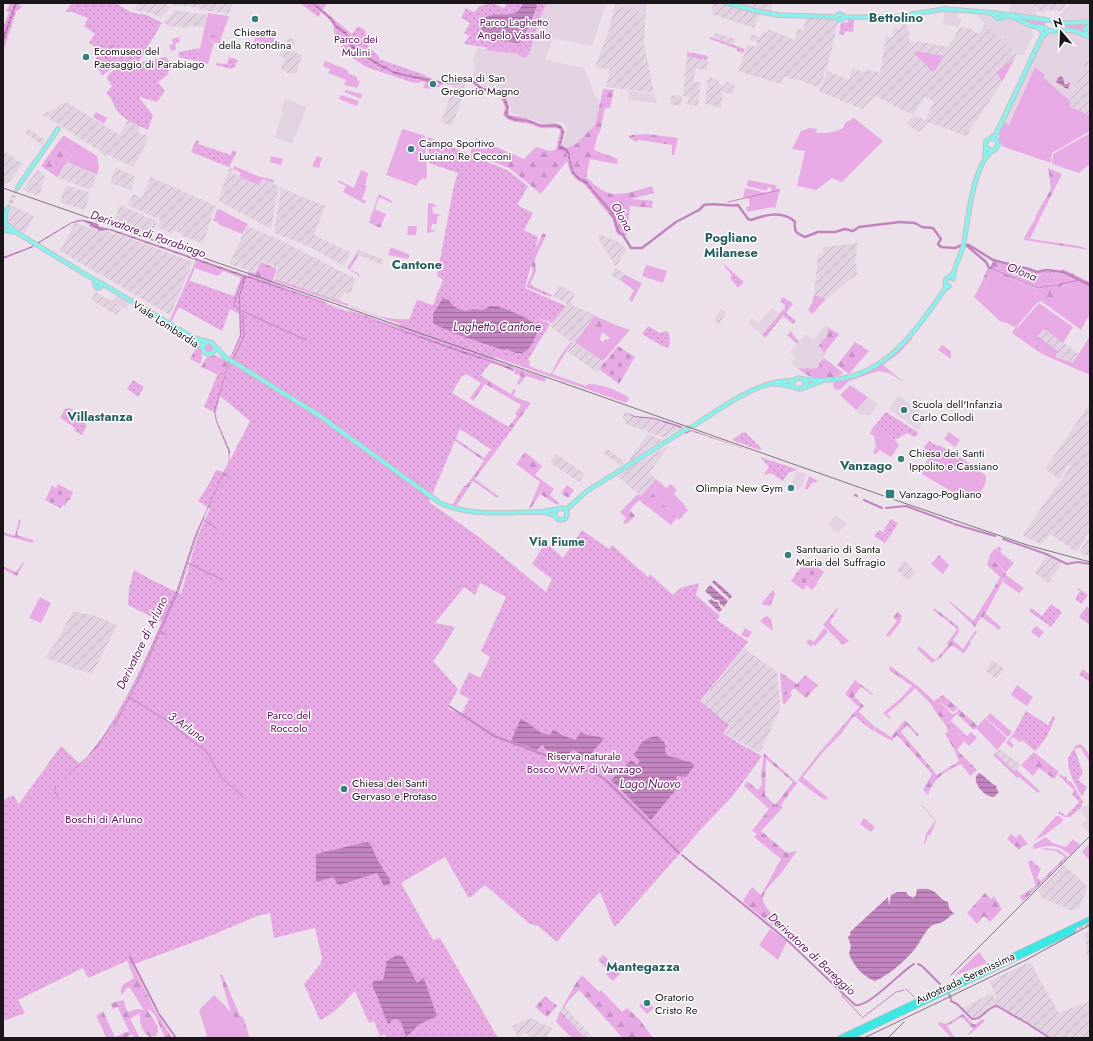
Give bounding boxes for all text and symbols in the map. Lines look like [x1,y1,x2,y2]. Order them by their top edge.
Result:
district label: Bettolino [869,8,923,27]
north arrow [1041,12,1081,52]
marker: Chiesetta della Rotondina [250,14,260,24]
park label: Parco Laghetto Angelo Vassallo [477,14,551,43]
text: N [1051,14,1064,32]
place label: Chiesetta della Rotondina [219,24,291,53]
park label: Parco dei Mulini [334,31,378,60]
place label: Ecomuseo del Paesaggio di Parabiago [94,43,204,72]
marker: Ecomuseo del Paesaggio di Parabiago [81,52,91,62]
place label: Chiesa di San Gregorio Magno [441,70,519,99]
marker: Chiesa di San Gregorio Magno [428,79,438,89]
place label: Campo Sportivo Luciano Re Cecconi [419,135,512,164]
marker: Campo Sportivo Luciano Re Cecconi [406,144,416,154]
water label: Olona [606,199,638,235]
water label: Derivatore di Parabiago [88,206,209,262]
district label: Pogliano Milanese [704,228,759,262]
district label: Cantone [392,255,443,274]
water label: Olona [1004,258,1040,286]
street label: Viale Lombardia [130,297,202,351]
water label: Laghetto Cantone [453,318,541,336]
place label: Scuola dell'Infanzia Carlo Collodi [912,396,1002,425]
marker: Scuola dell'Infanzia Carlo Collodi [899,405,909,415]
district label: Villastanza [66,407,133,426]
place label: Chiesa dei Santi Ippolito e Cassiano [909,445,998,474]
marker: Chiesa dei Santi Ippolito e Cassiano [896,454,906,464]
district label: Vanzago [839,456,892,475]
place label: Olimpia New Gym [696,480,783,496]
marker: Olimpia New Gym [786,483,796,493]
place label: Vanzago-Pogliano [899,486,982,502]
marker: Vanzago-Pogliano [884,488,896,500]
district label: Via Fiume [528,533,585,551]
place label: Santuario di Santa Maria del Suffragio [796,541,885,570]
marker: Santuario di Santa Maria del Suffragio [783,550,793,560]
water label: Derivatore di Arluno [112,593,173,693]
water label: 3 Arluno [164,707,210,747]
park label: Parco del Roccolo [267,707,311,736]
park label: Riserva naturale Bosco WWF di Vanzago [527,748,641,777]
place label: Chiesa dei Santi Gervaso e Protaso [352,775,437,804]
water label: Lago Nuovo [619,775,681,793]
marker: Chiesa dei Santi Gervaso e Protaso [339,784,349,794]
park label: Boschi di Arluno [65,811,143,827]
water label: Derivatore di Bareggio [764,908,860,1000]
street label: Autostrada Serenissima [913,948,1017,1008]
district label: Mantegazza [606,957,680,976]
place label: Oratorio Cristo Re [655,989,698,1018]
marker: Oratorio Cristo Re [642,998,652,1008]

